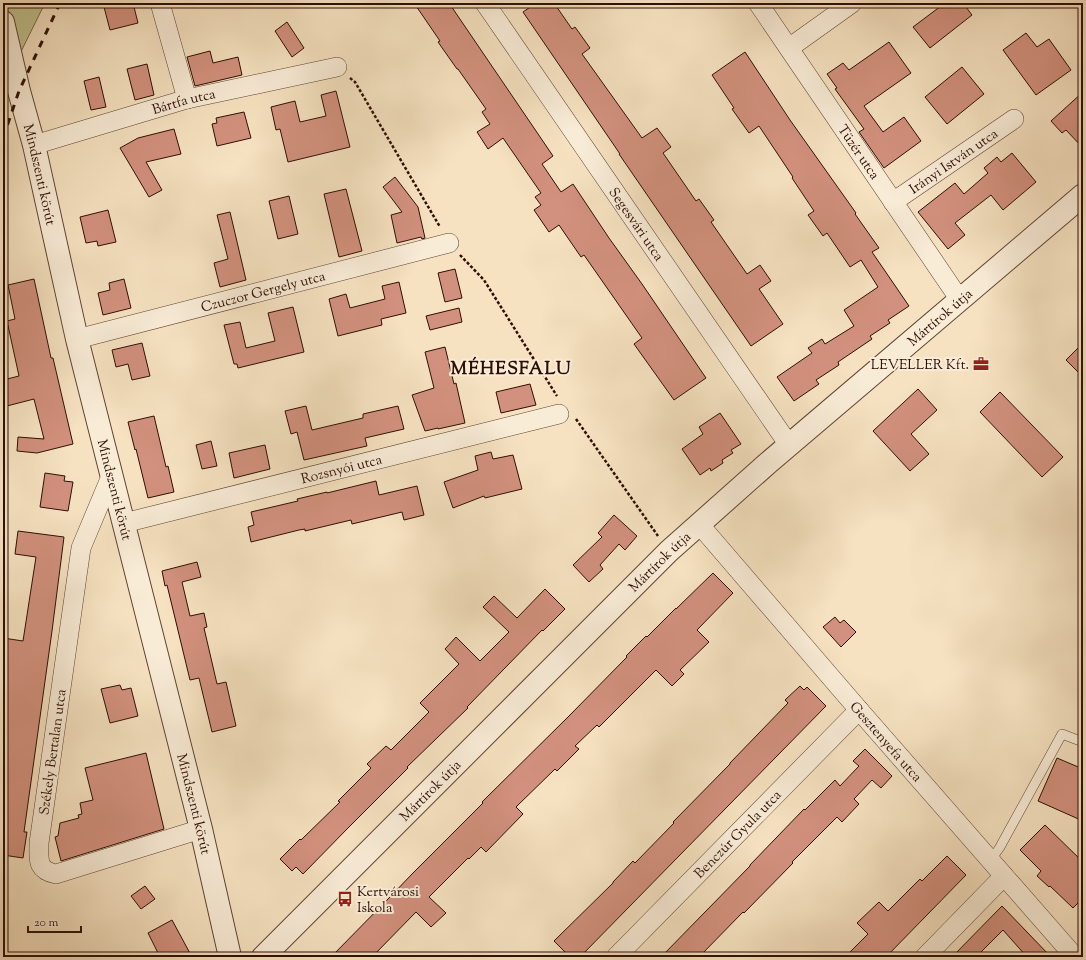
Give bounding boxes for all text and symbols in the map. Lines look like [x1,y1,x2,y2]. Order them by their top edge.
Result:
street label: Bártfa utca [150,85,218,121]
street label: Mindszenti körút [17,122,60,228]
street label: Tüzér utca [832,122,884,185]
street label: Irányi István utca [906,124,1003,200]
street label: Segesvári utca [603,184,668,266]
street label: Czuczor Gergely utca [199,267,328,319]
street label: Mártírok útja [904,285,978,352]
office icon: LEVELLER Kft. [972,355,990,373]
district label: MÉHESFALU [451,356,571,383]
place label: LEVELLER Kft. [871,356,969,376]
street label: Mindszenti körút [91,438,136,543]
street label: Rozsnyói utca [299,451,385,490]
street label: Mártírok útja [625,528,697,598]
street label: Székely Bertalan utca [35,688,73,816]
street label: Gesztenyefa utca [844,698,926,788]
street label: Mindszenti körút [170,752,215,857]
street label: Mártírok útja [396,756,467,827]
street label: Benczúr Gyula utca [691,786,787,884]
place label: Kertvárosi Iskola [357,883,419,919]
bus stop icon: Kertvárosi Iskola [336,890,354,908]
scale bar [28,908,81,934]
text: 20 m [34,914,59,932]

